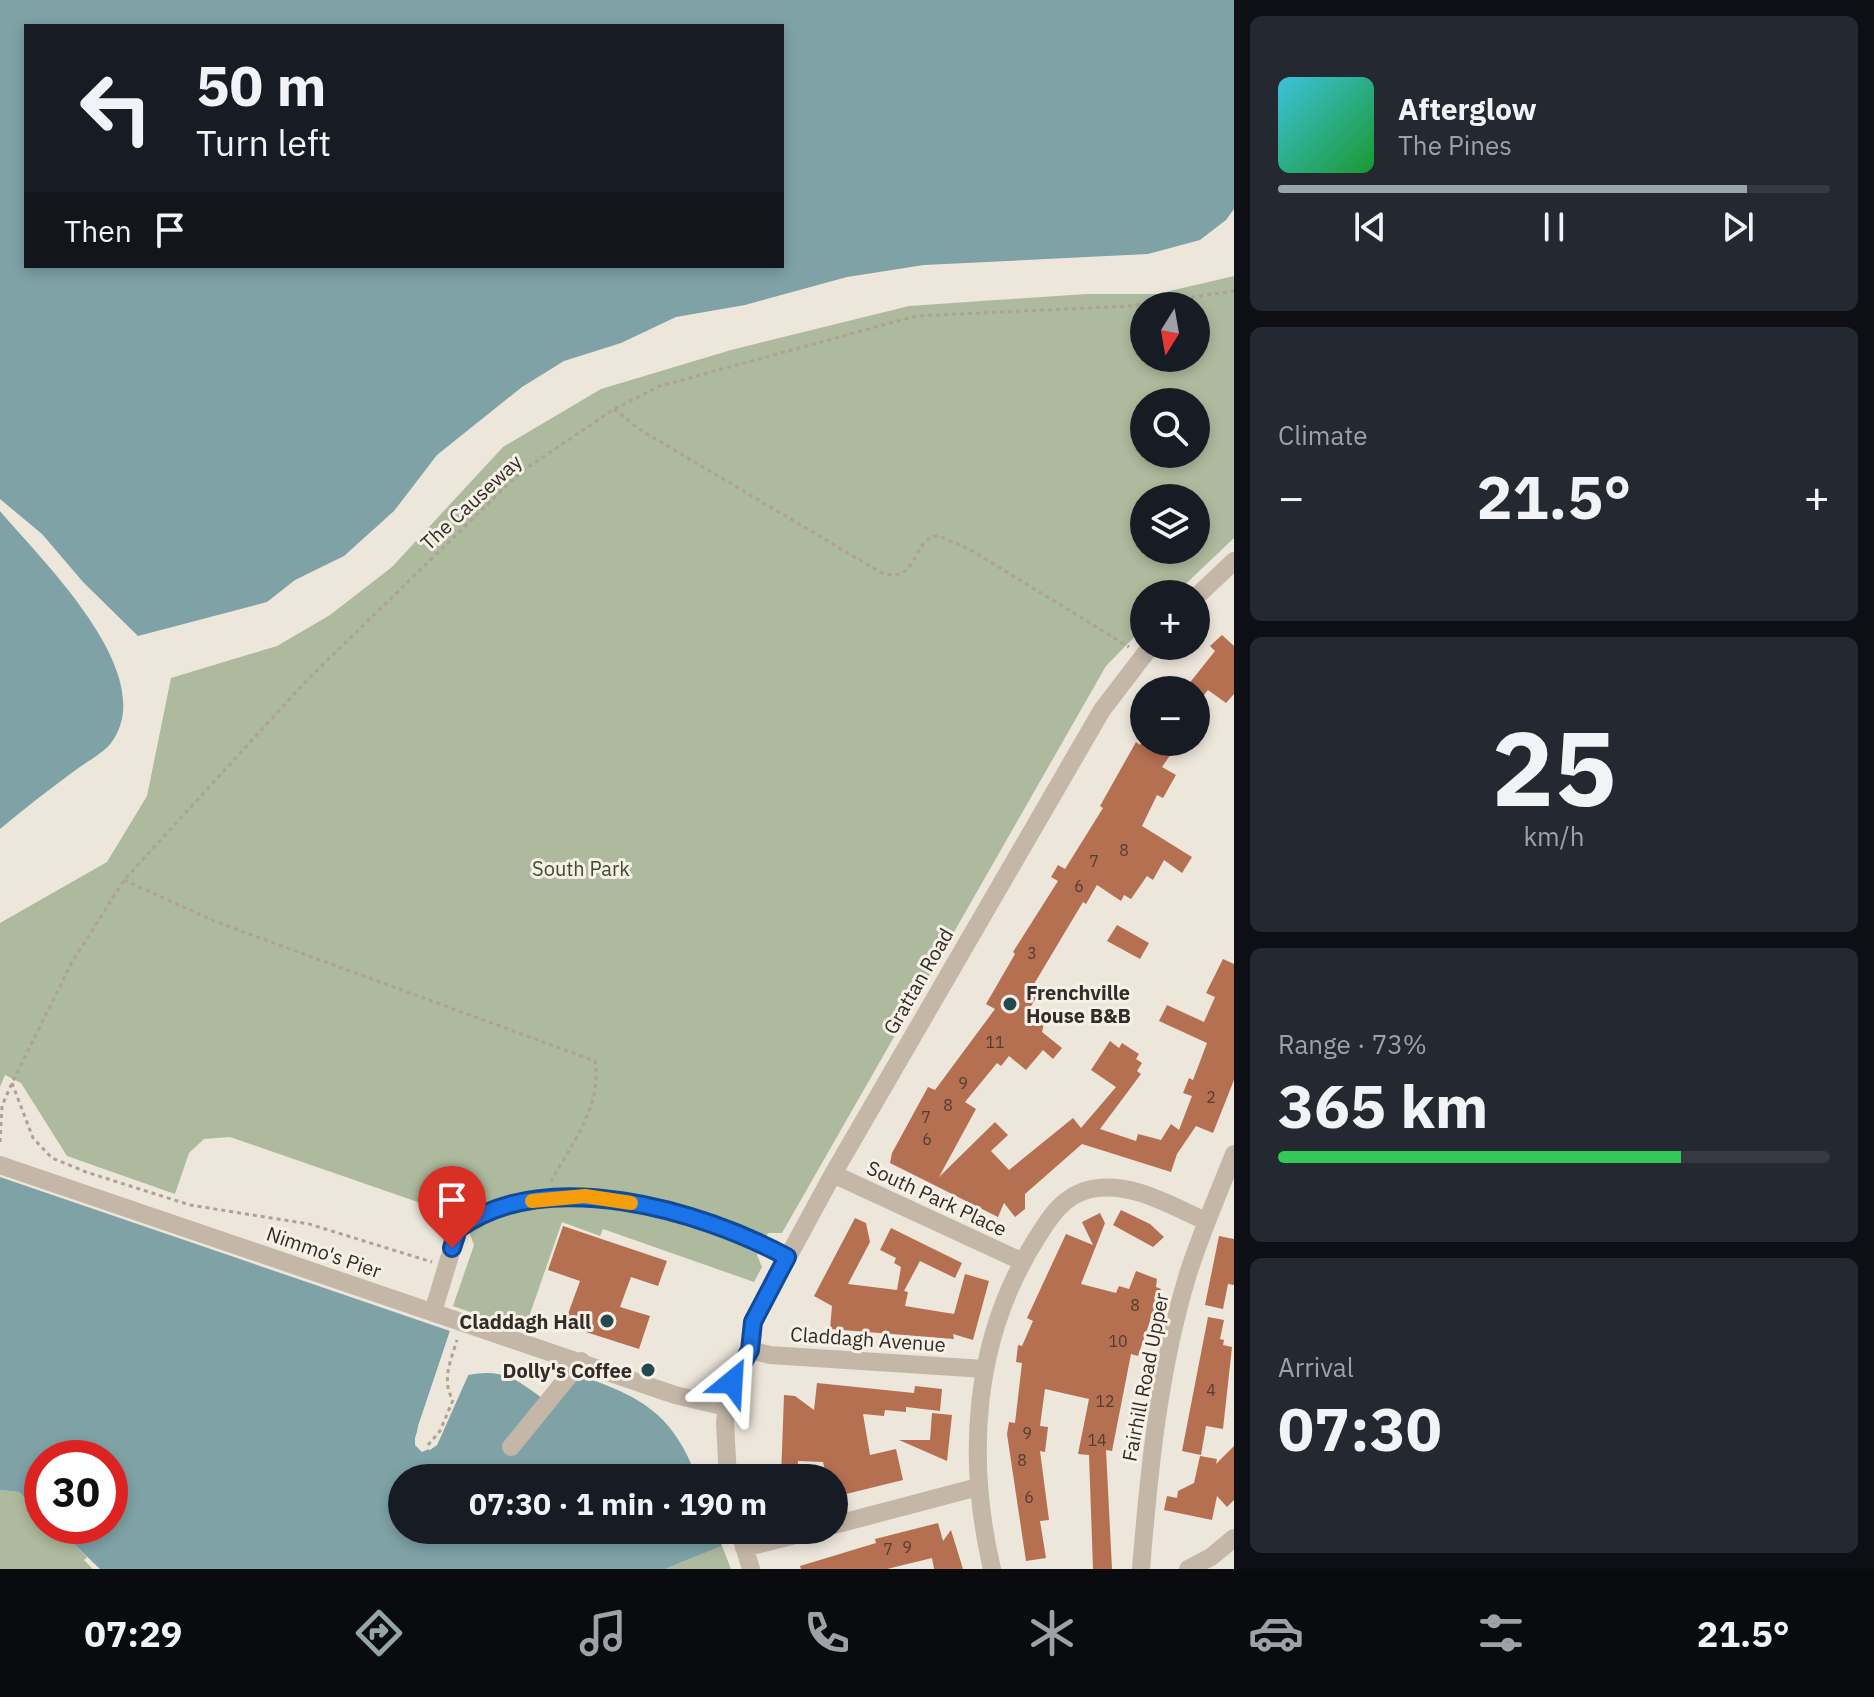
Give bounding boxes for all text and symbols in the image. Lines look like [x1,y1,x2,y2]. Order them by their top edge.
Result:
text: 50 m [196,49,326,121]
icon: left [64,56,168,160]
text: Afterglow [1398,89,1537,128]
text: Turn left [196,119,331,166]
text: The Pines [1398,128,1512,162]
icon: previous [1348,205,1392,249]
icon: pause [1532,205,1576,249]
icon: next [1716,205,1760,249]
icon: arrive [148,208,192,252]
text: Then [64,211,132,250]
north arrow [1130,292,1210,372]
map controls [1130,292,1210,756]
button: search [1130,388,1210,468]
text: Climate [1278,418,1368,452]
street label: The Causeway [415,448,528,556]
text: 21.5° [1477,457,1631,536]
text: − [1278,468,1304,525]
text: + [1804,468,1830,525]
button: layers [1130,484,1210,564]
button: + [1130,580,1210,660]
button: − [1130,676,1210,756]
text: 25 [1492,699,1616,835]
text: km/h [1523,819,1585,853]
house number: 8 [1119,840,1129,860]
house number: 7 [1089,851,1099,871]
park label: South Park [532,855,630,882]
house number: 6 [1074,876,1084,896]
street label: Grattan Road [877,923,959,1039]
house number: 3 [1027,943,1037,963]
place label: Frenchville House B&B [1026,979,1131,1029]
marker: Frenchville House B&B [1001,995,1019,1013]
text: Range · 73% [1278,1027,1427,1061]
house number: 11 [985,1032,1005,1052]
text: 365 km [1278,1066,1488,1145]
house number: 9 [958,1073,968,1093]
house number: 2 [1206,1087,1216,1107]
house number: 8 [943,1095,953,1115]
house number: 7 [921,1107,931,1127]
house number: 6 [922,1129,932,1149]
street label: South Park Place [863,1154,1011,1242]
pin [418,1166,486,1248]
icon: arrive [430,1178,474,1222]
street label: Nimmo's Pier [263,1220,385,1284]
street label: Fairhill Road Upper [1115,1290,1175,1464]
house number: 8 [1130,1295,1140,1315]
place label: Claddagh Hall [459,1308,591,1335]
marker: Claddagh Hall [598,1312,616,1330]
street label: Claddagh Avenue [789,1320,947,1358]
house number: 10 [1108,1331,1128,1351]
position arrow [690,1340,774,1424]
text: Arrival [1278,1350,1354,1384]
place label: Dolly's Coffee [503,1357,632,1384]
marker: Dolly's Coffee [639,1361,657,1379]
house number: 4 [1206,1380,1216,1400]
text: 07:30 [1278,1389,1442,1468]
house number: 12 [1095,1391,1115,1411]
house number: 9 [1022,1423,1032,1443]
house number: 14 [1087,1430,1107,1450]
speed limit sign: 30 [24,1440,128,1544]
house number: 8 [1017,1450,1027,1470]
text: 07:30 · 1 min · 190 m [469,1484,767,1523]
house number: 6 [1024,1487,1034,1507]
house number: 9 [902,1537,912,1557]
house number: 7 [883,1539,893,1559]
icon: directions [351,1605,407,1661]
icon: music [575,1605,631,1661]
icon: phone [799,1605,855,1661]
icon: climate [1024,1605,1080,1661]
icon: car [1248,1605,1304,1661]
icon: filters [1473,1605,1529,1661]
text: 07:29 [84,1610,182,1657]
text: 21.5° [1697,1610,1790,1657]

